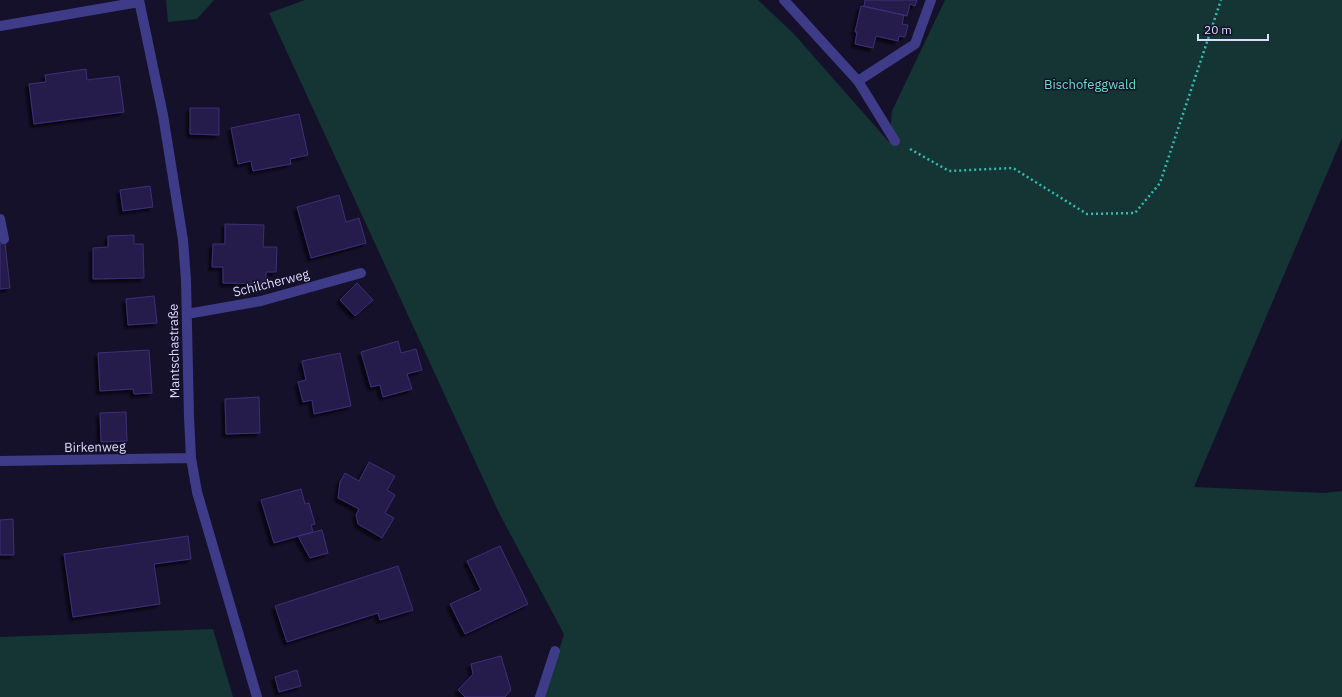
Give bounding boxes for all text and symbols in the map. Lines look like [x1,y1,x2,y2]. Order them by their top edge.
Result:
scale bar [1198,16,1268,42]
text: 20 m [1204,22,1232,37]
park label: Bischofeggwald [1044,76,1136,93]
street label: Schilcherweg [231,265,311,301]
street label: Mantschastraße [165,304,183,398]
street label: Birkenweg [64,438,126,456]

